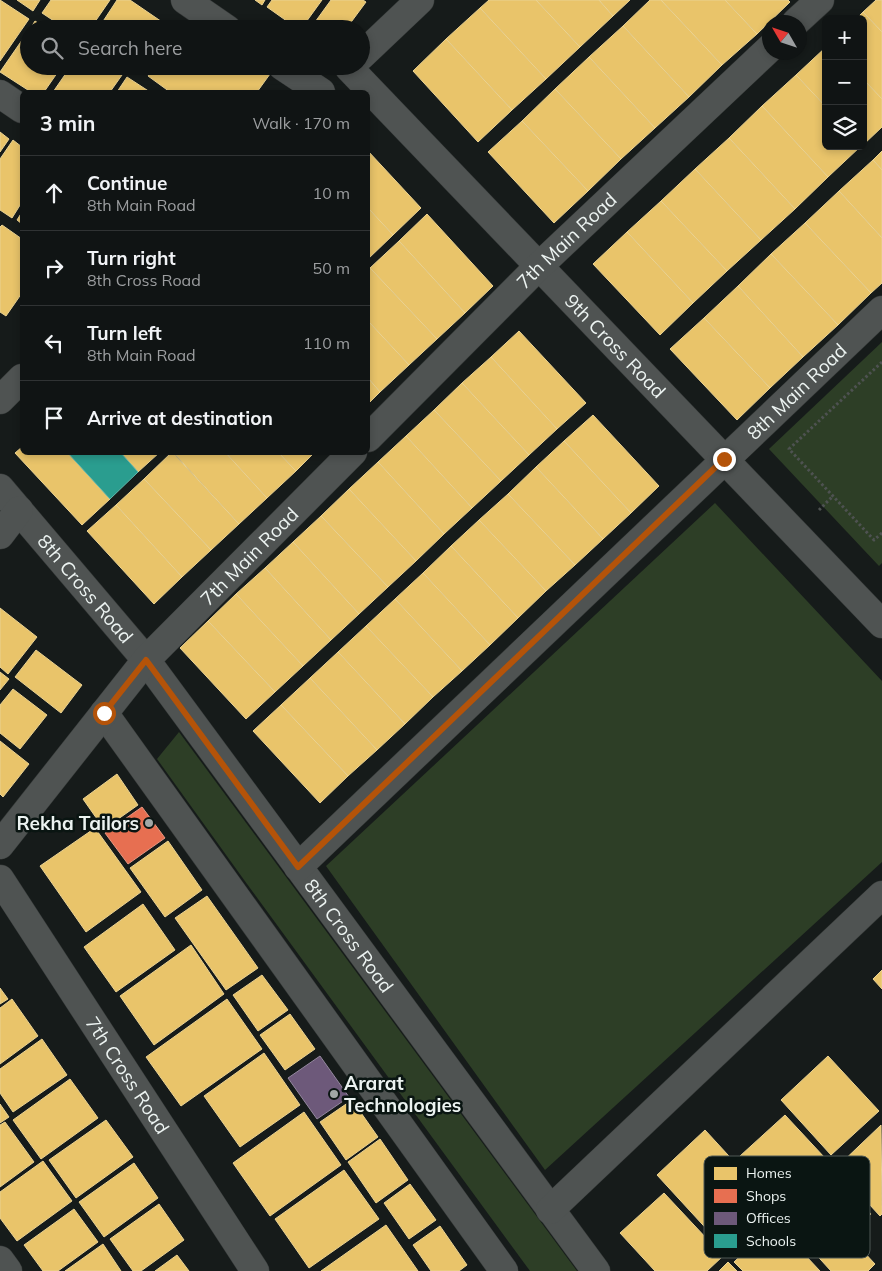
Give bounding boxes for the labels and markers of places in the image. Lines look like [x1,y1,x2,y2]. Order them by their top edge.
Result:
place label: Rekha Tailors [16,811,139,835]
marker: Rekha Tailors [143,817,155,829]
place label: Ararat Technologies [344,1071,461,1117]
marker: Ararat Technologies [328,1088,340,1100]

